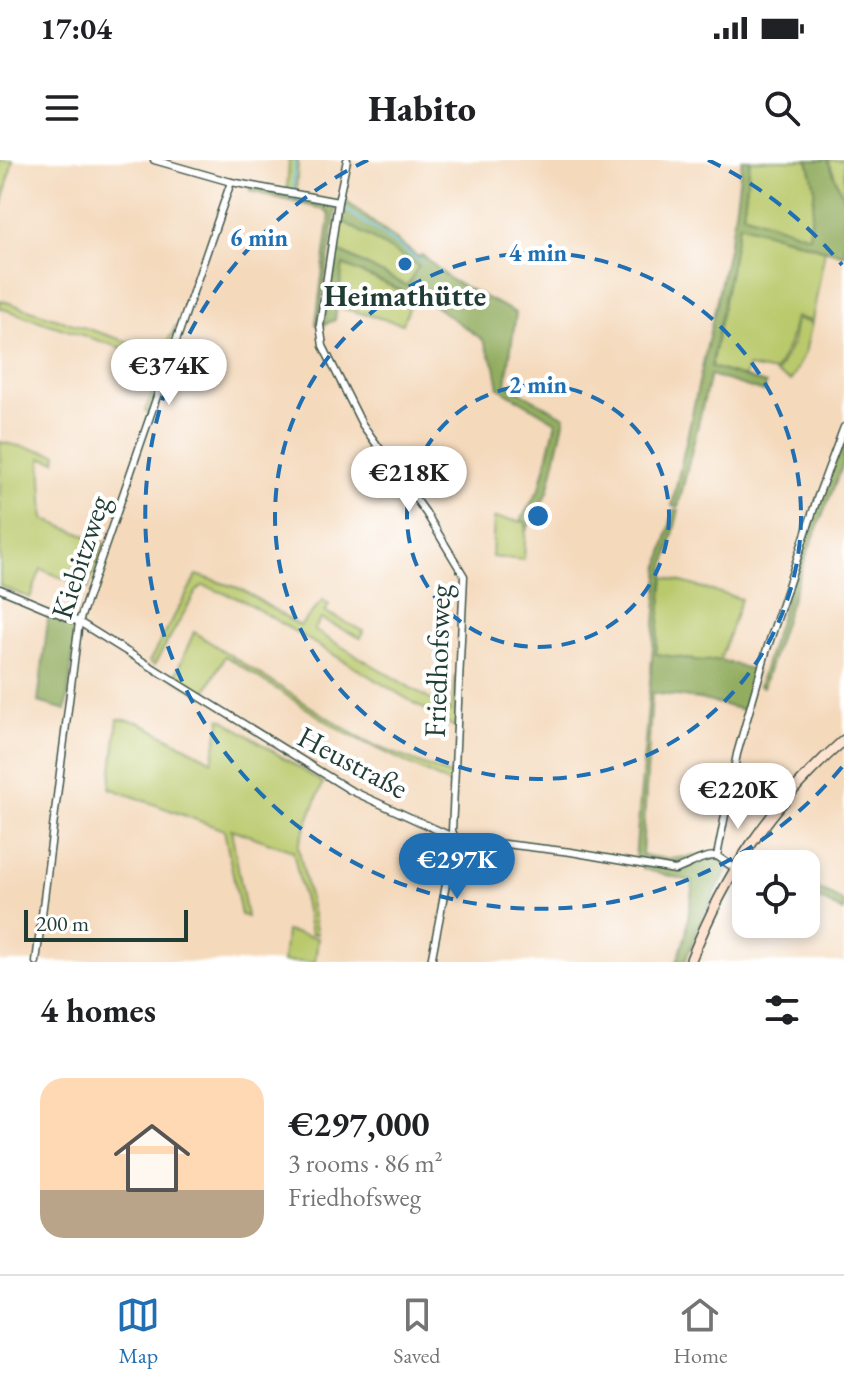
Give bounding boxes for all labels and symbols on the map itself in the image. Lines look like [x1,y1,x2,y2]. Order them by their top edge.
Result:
text: 6 min [230,222,289,253]
text: 4 min [509,237,568,268]
marker: Heimathütte [396,255,414,273]
place label: Heimathütte [324,276,486,315]
pin: €374K [113,339,225,407]
text: 2 min [509,369,568,400]
pin: €218K [353,446,465,514]
street label: Kiebitzweg [42,489,119,624]
centre of rings [524,502,552,530]
street label: Friedhofsweg [415,583,459,738]
street label: Heustraße [291,717,415,807]
pin: €220K [682,763,794,831]
pin: €297K [401,833,513,901]
scale bar [24,906,188,942]

